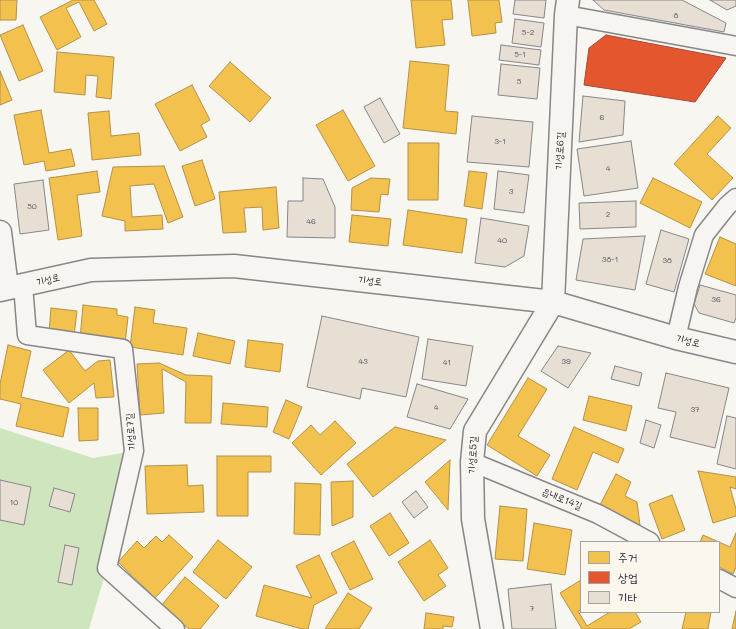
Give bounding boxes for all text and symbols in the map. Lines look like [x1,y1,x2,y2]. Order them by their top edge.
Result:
house number: 8 [674,11,678,21]
house number: 5-2 [522,28,534,38]
house number: 5-1 [514,50,526,60]
house number: 5 [517,77,521,87]
house number: 6 [600,113,604,123]
street label: 기성로6길 [553,132,567,170]
house number: 3-1 [494,137,506,147]
house number: 4 [606,164,610,174]
house number: 3 [509,187,513,197]
house number: 50 [27,202,37,212]
house number: 2 [606,210,610,220]
house number: 46 [306,217,316,227]
house number: 40 [497,236,507,246]
house number: 38-1 [602,255,618,265]
house number: 38 [662,256,672,266]
street label: 기성로 [35,271,61,289]
street label: 기성로 [357,274,383,288]
house number: 36 [711,295,721,305]
street label: 기성로 [675,332,701,350]
house number: 43 [358,357,368,367]
house number: 39 [561,357,571,367]
house number: 41 [443,358,451,368]
house number: 4 [434,403,438,413]
house number: 37 [690,405,700,415]
street label: 기성로7길 [124,413,138,451]
street label: 기성로5길 [466,436,480,474]
street label: 읍내로14길 [540,485,584,513]
house number: 10 [10,498,18,508]
legend [580,541,720,613]
text: 주거 [618,549,637,565]
text: 상업 [618,569,637,585]
text: 기타 [618,589,637,605]
house number: 7 [530,604,534,614]

